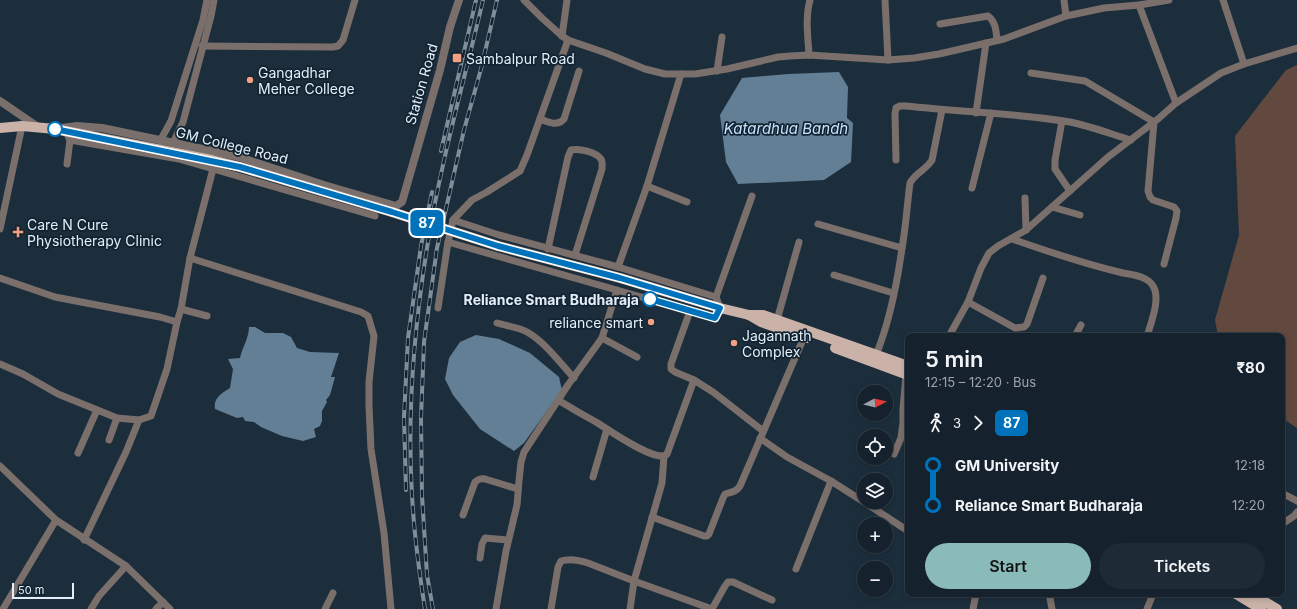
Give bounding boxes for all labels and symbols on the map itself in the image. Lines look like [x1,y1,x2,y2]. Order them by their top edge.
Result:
street label: Station Road [401,41,441,127]
place label: Sambalpur Road [466,50,575,67]
marker: Sambalpur Road [451,52,463,64]
place label: Gangadhar Meher College [258,64,355,97]
marker: Gangadhar Meher College [245,75,255,85]
water label: Katardhua Bandh [724,119,848,138]
unlabelled marker [47,121,63,137]
street label: GM College Road [174,123,290,167]
line badge: 87 [409,210,445,236]
place label: Care N Cure Physiotherapy Clinic [27,216,162,249]
marker: Care N Cure Physiotherapy Clinic [12,226,24,238]
place label: Reliance Smart Budharaja [464,291,639,308]
marker: Reliance Smart Budharaja [642,291,658,307]
place label: reliance smart [549,314,643,331]
marker: reliance smart [646,317,656,327]
place label: Jagannath Complex [742,327,812,360]
marker: Jagannath Complex [729,338,739,348]
north arrow [857,385,893,421]
scale bar [12,581,74,600]

